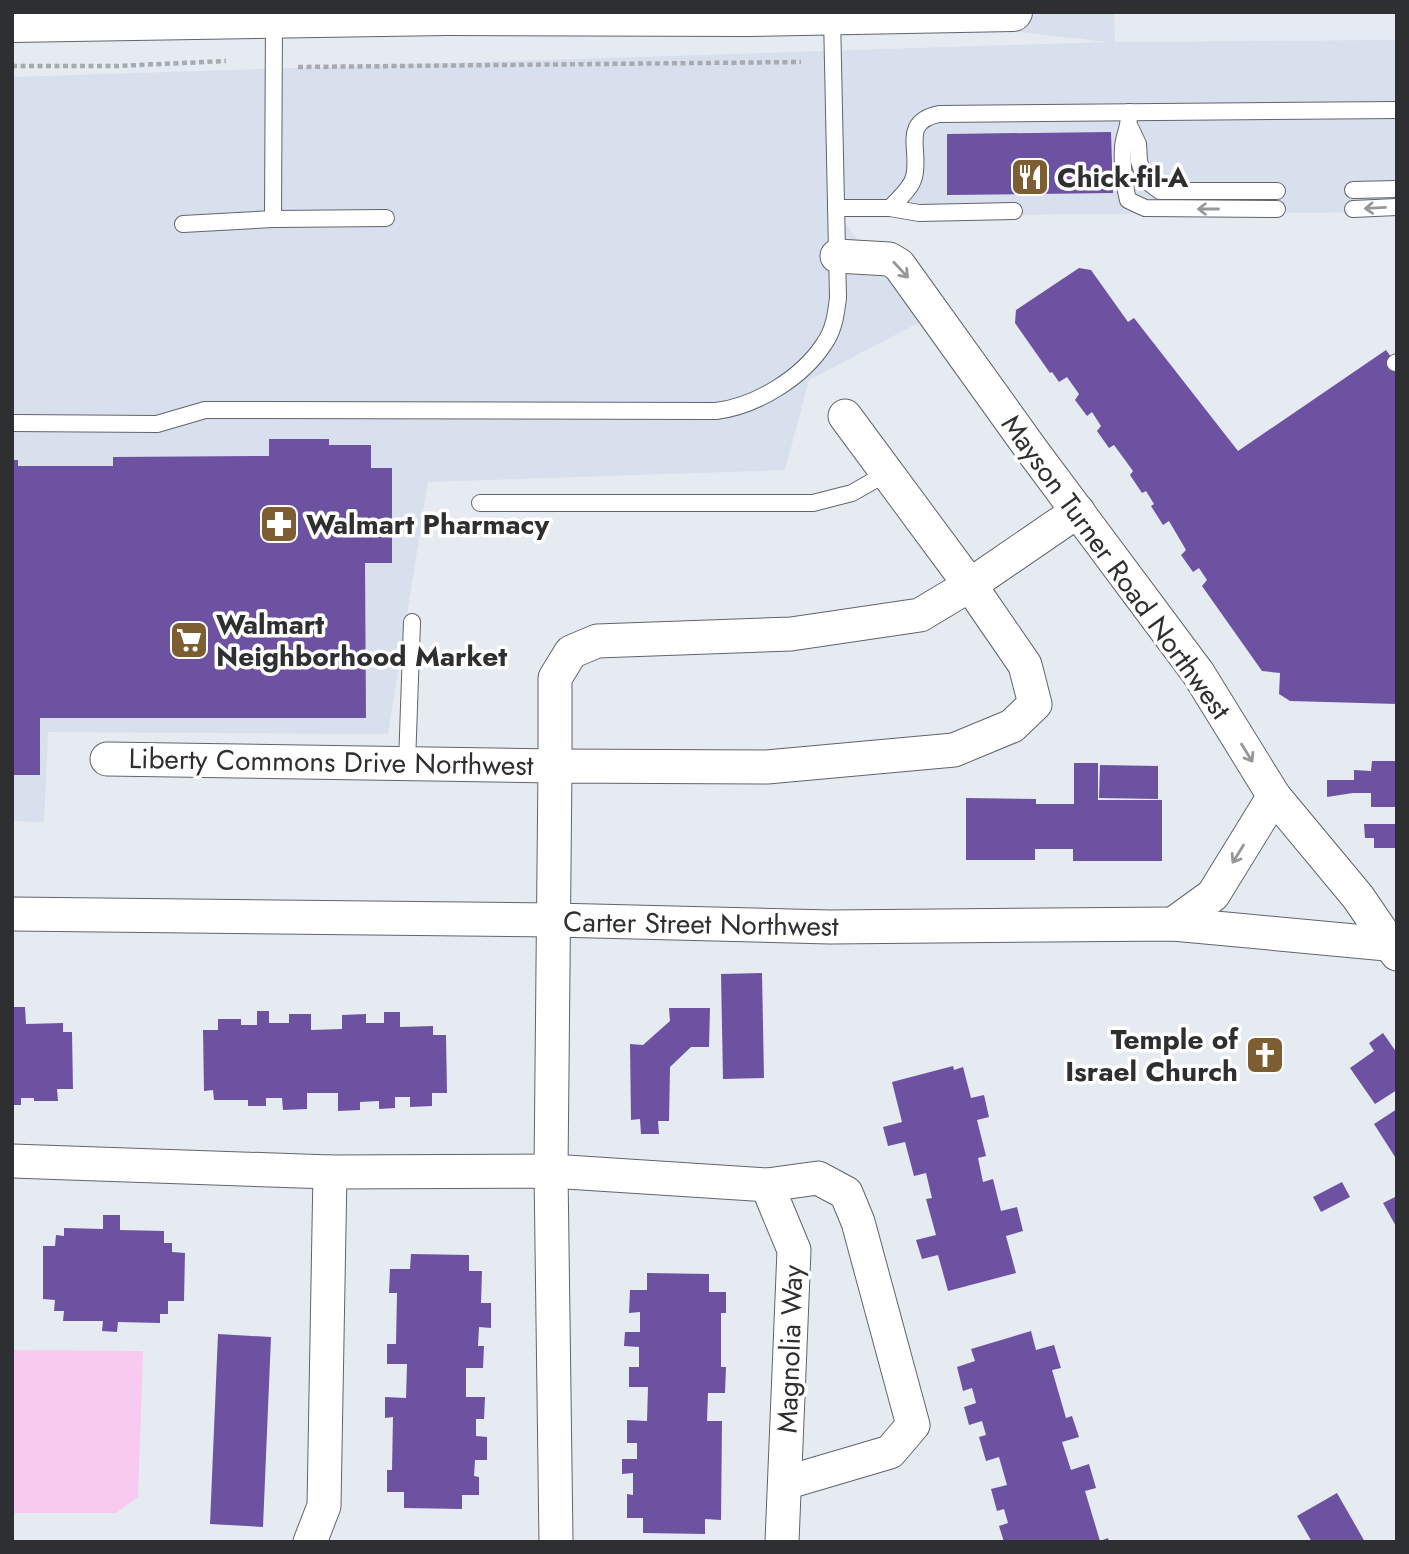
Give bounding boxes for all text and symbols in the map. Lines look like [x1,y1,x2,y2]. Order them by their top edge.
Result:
restaurant icon: Chick-fil-A [1009,156,1051,198]
place label: Chick-fil-A [1057,157,1189,198]
one-way arrow [1197,202,1220,216]
one-way arrow [1364,202,1387,215]
one-way arrow [893,261,909,279]
street label: Mayson Turner Road Northwest [991,406,1241,728]
pharmacy icon: Walmart Pharmacy [258,503,300,545]
place label: Walmart Pharmacy [306,504,549,545]
place label: Walmart Neighborhood Market [216,604,507,677]
supermarket icon: Walmart Neighborhood Market [168,619,210,661]
street label: Liberty Commons Drive Northwest [128,738,534,786]
one-way arrow [1240,743,1254,763]
one-way arrow [1230,844,1244,864]
street label: Carter Street Northwest [563,901,839,947]
place label: Temple of Israel Church [1065,1019,1239,1092]
church icon: Temple of Israel Church [1244,1034,1286,1076]
street label: Magnolia Way [767,1264,813,1434]

